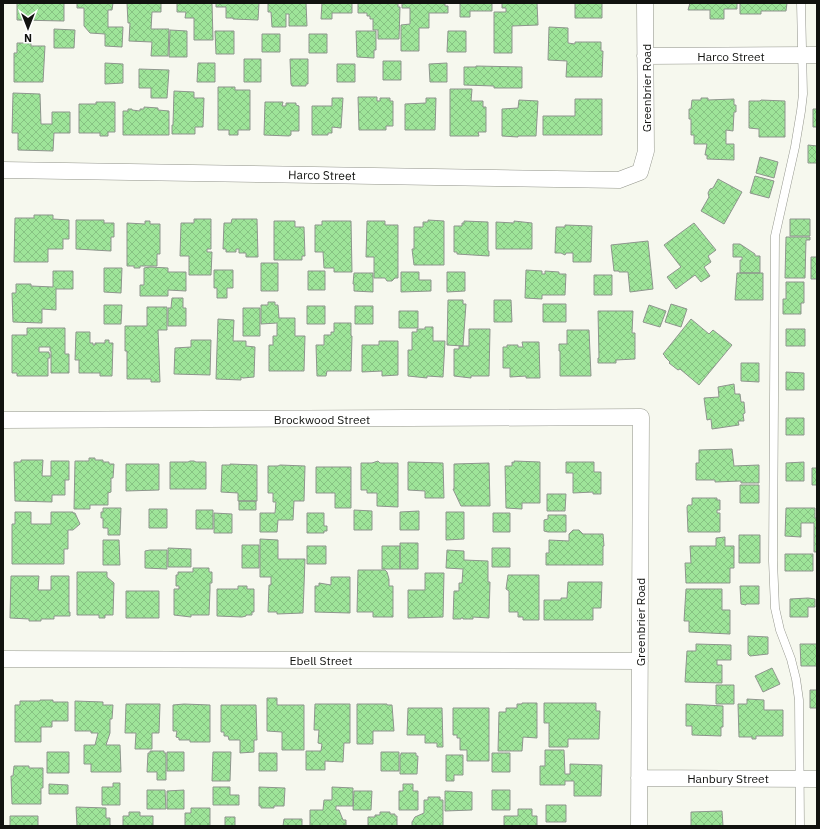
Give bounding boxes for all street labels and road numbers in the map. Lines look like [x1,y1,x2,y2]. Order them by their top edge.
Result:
street label: Greenbrier Road [639,44,654,132]
street label: Harco Street [697,49,765,64]
street label: Harco Street [288,167,356,183]
street label: Brockwood Street [274,412,370,427]
street label: Greenbrier Road [633,578,648,666]
street label: Ebell Street [290,653,352,668]
street label: Hanbury Street [687,771,769,786]

